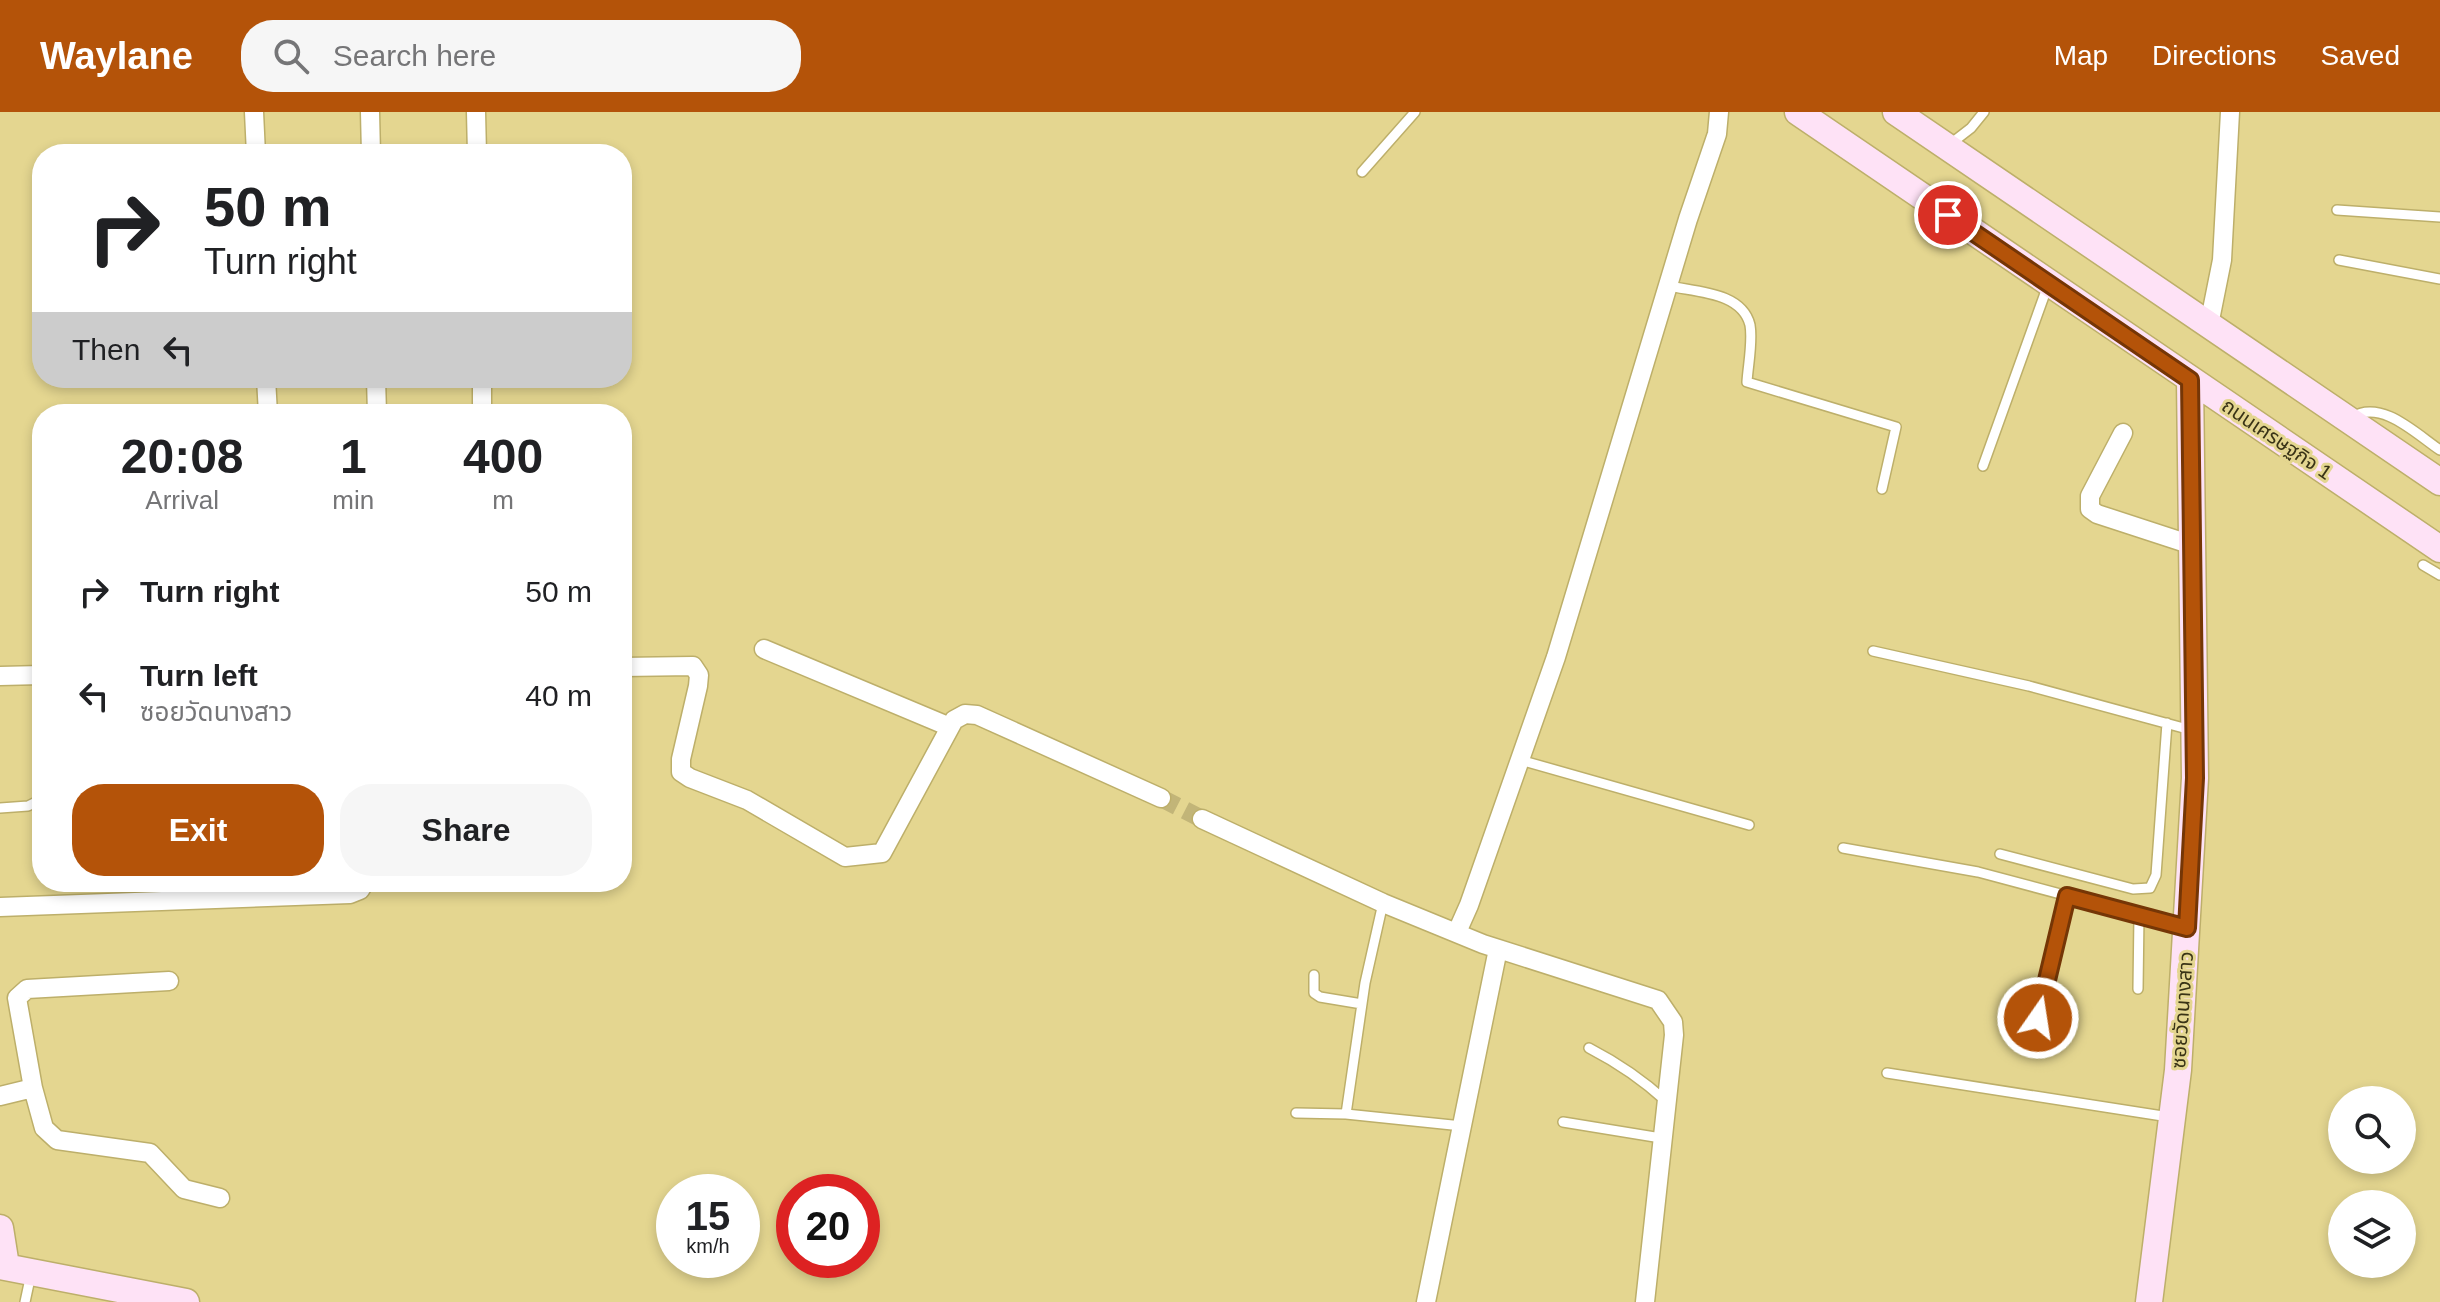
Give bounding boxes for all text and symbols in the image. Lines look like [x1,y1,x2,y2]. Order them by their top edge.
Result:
search box [241,20,801,92]
icon: search [269,34,313,78]
text: Waylane [40,35,193,77]
text: Search here [333,39,496,72]
text: Map [2054,40,2108,71]
text: Directions [2152,40,2277,71]
text: Saved [2321,40,2400,71]
text: 50 m [204,175,332,238]
icon: right [72,176,176,280]
pin [1914,181,1982,249]
icon: arrive [1926,193,1970,237]
text: Turn right [204,241,357,282]
icon: left [156,328,200,372]
text: Then [72,333,140,366]
street label: ถนนเศรษฐกิจ 1 [2218,394,2336,484]
text: 20:08 [121,430,244,483]
text: 1 [340,430,367,483]
text: 400 [463,430,543,483]
text: Arrival [145,485,219,515]
text: min [332,485,374,515]
text: m [492,485,514,515]
icon: right [72,570,116,614]
text: Turn right [140,575,279,608]
text: 50 m [525,575,592,608]
text: Turn left [140,659,258,692]
icon: left [72,674,116,718]
text: 40 m [525,679,592,712]
text: ซอยวัดนางสาว [140,697,292,727]
button: Exit [72,784,324,876]
button: Share [340,784,592,876]
street label: ซอยวัดนางสาว [2167,951,2197,1069]
position arrow [1996,976,2080,1060]
map controls [2328,1086,2416,1278]
button: search [2328,1086,2416,1174]
speed limit sign: 20 [776,1174,880,1278]
button: layers [2328,1190,2416,1278]
text: 15 [686,1194,730,1238]
text: km/h [686,1235,730,1257]

